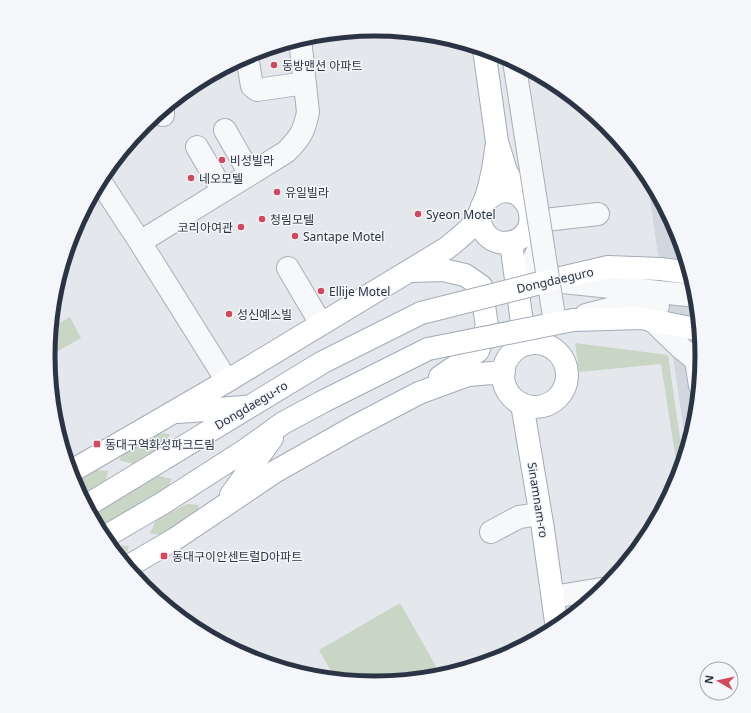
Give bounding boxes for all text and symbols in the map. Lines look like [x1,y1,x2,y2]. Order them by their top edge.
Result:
place label: 동방맨션 아파트 [282,57,362,74]
marker: 동방맨션 아파트 [269,60,279,70]
place label: 비성빌라 [230,152,274,169]
marker: 비성빌라 [217,155,227,165]
place label: 네오모텔 [199,170,243,187]
marker: 네오모텔 [186,173,196,183]
place label: 유일빌라 [285,184,329,201]
marker: 유일빌라 [272,187,282,197]
place label: Syeon Motel [426,206,496,223]
marker: Syeon Motel [413,209,423,219]
place label: 청림모텔 [270,211,314,228]
marker: 청림모텔 [257,214,267,224]
place label: 코리아여관 [178,219,233,236]
marker: 코리아여관 [236,222,246,232]
place label: Santape Motel [303,228,384,245]
marker: Santape Motel [290,231,300,241]
street label: Dongdaeguro [515,263,595,297]
place label: Ellije Motel [329,283,390,300]
marker: Ellije Motel [316,286,326,296]
place label: 성신예스빌 [237,306,292,323]
marker: 성신예스빌 [224,309,234,319]
street label: Dongdaegu-ro [211,377,291,433]
place label: 동대구역화성파크드림 [105,436,215,453]
marker: 동대구역화성파크드림 [92,439,102,449]
street label: Sinamnam-ro [524,461,552,539]
place label: 동대구이안센트럴D아파트 [172,548,302,565]
marker: 동대구이안센트럴D아파트 [159,551,169,561]
north arrow [699,661,739,701]
text: N [701,674,717,685]

